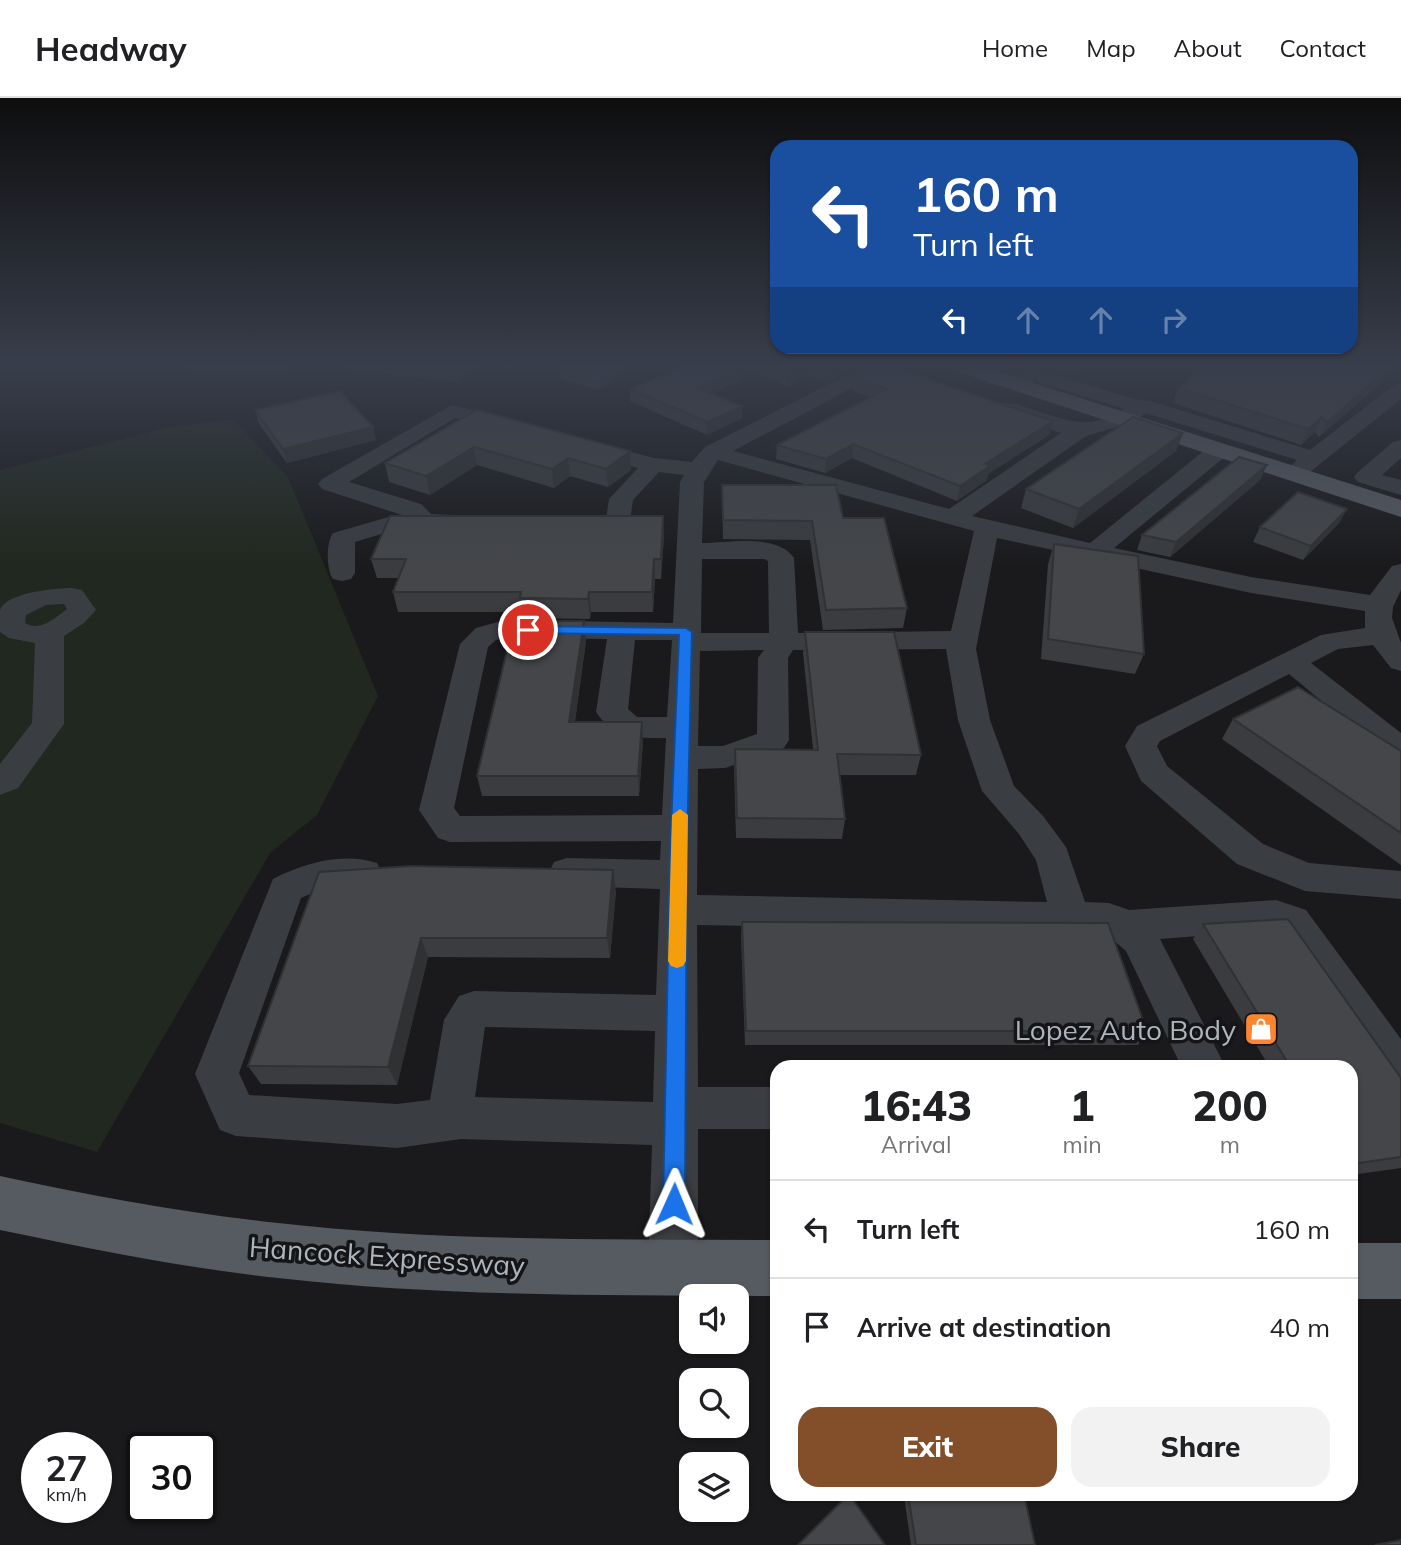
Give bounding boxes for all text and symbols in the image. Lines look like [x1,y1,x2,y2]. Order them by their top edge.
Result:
text: Headway [35,28,187,69]
text: Home [982,33,1048,63]
text: Map [1086,33,1136,63]
text: About [1174,33,1242,63]
text: Contact [1280,33,1366,63]
text: 160 m [913,163,1059,224]
icon: left [798,168,889,259]
text: Turn left [913,224,1033,264]
icon: left [936,301,974,339]
icon: ahead [1009,301,1047,339]
icon: ahead [1082,301,1120,339]
icon: right [1155,301,1193,339]
pin [498,600,558,660]
icon: arrive [509,611,547,649]
shop icon: Lopez Auto Body [1242,1010,1280,1048]
place label: Lopez Auto Body [1015,1012,1236,1047]
text: 16:43 [860,1079,972,1132]
text: 1 [1069,1079,1095,1132]
text: 200 [1192,1079,1268,1132]
text: Arrival [881,1130,951,1159]
text: min [1062,1130,1102,1159]
text: m [1220,1130,1240,1159]
position arrow [637,1167,711,1241]
icon: left [798,1210,836,1248]
text: Turn left [857,1213,959,1246]
text: 160 m [1254,1213,1330,1246]
street label: Hancock Expressway [248,1229,526,1283]
map controls [679,1284,749,1522]
button: sound [679,1284,749,1354]
icon: arrive [798,1308,836,1346]
text: Arrive at destination [857,1311,1112,1344]
text: 40 m [1269,1311,1330,1344]
button: search [679,1368,749,1438]
button: Exit [798,1407,1057,1487]
button: Share [1071,1407,1330,1487]
speed limit sign: 30 [126,1432,217,1523]
text: 27 [45,1446,88,1490]
button: layers [679,1452,749,1522]
text: km/h [46,1483,87,1506]

